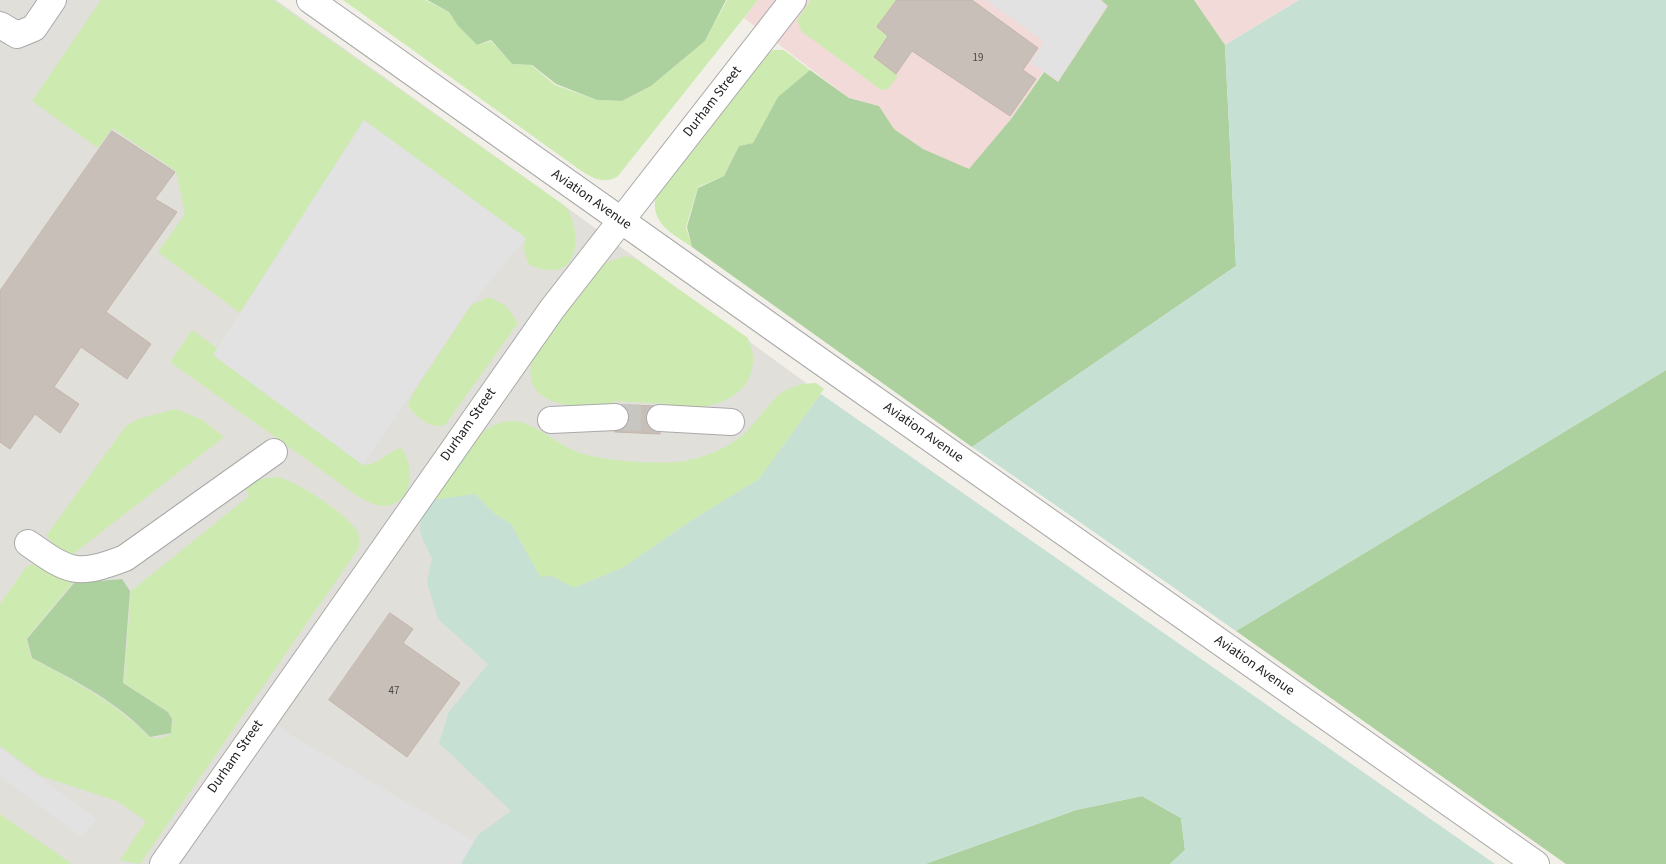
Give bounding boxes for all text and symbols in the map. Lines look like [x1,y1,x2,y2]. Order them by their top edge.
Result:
house number: 19 [973,52,983,66]
street label: Durham Street [680,63,746,141]
street label: Aviation Avenue [548,166,634,234]
street label: Durham Street [438,385,500,465]
street label: Aviation Avenue [880,399,966,467]
street label: Aviation Avenue [1211,632,1297,700]
house number: 47 [389,685,399,699]
street label: Durham Street [205,717,267,797]

